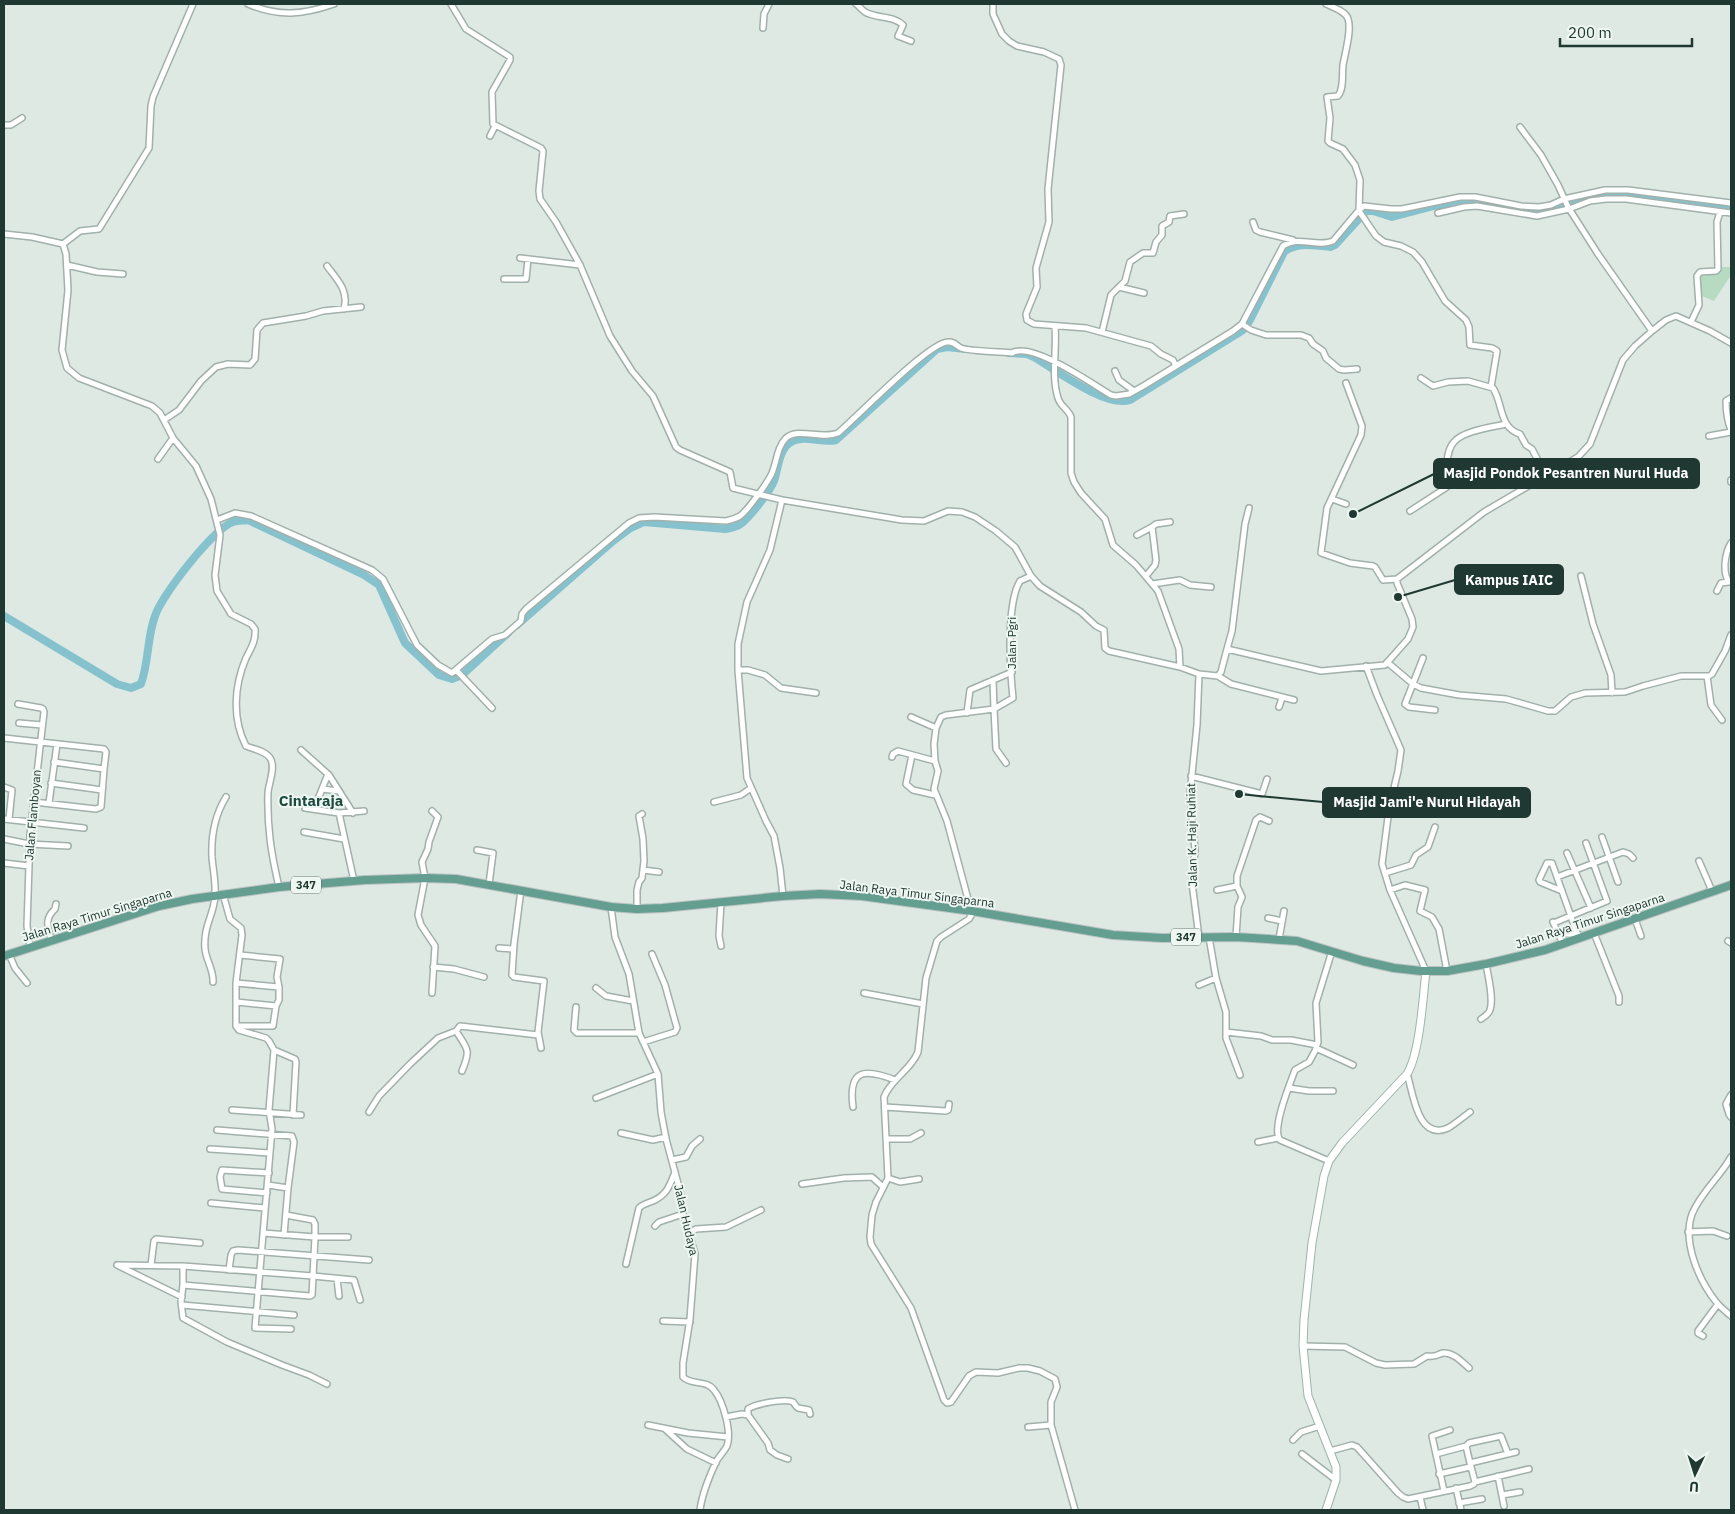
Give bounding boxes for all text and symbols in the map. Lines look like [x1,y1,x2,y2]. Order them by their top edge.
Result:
scale bar [1560,15,1692,47]
text: 200 m [1568,23,1612,42]
callout: Masjid Pondok Pesantren Nurul Huda [1434,459,1699,488]
text: Masjid Pondok Pesantren Nurul Huda [1444,464,1688,482]
callout: Kampus IAIC [1455,565,1563,594]
text: Kampus IAIC [1465,571,1553,589]
street label: Jalan Pgri [1004,617,1019,669]
street label: Jalan Flamboyan [21,769,44,861]
street label: Jalan K. Haji Ruhiat [1183,783,1200,887]
callout: Masjid Jami'e Nurul Hidayah [1323,788,1530,817]
district label: Cintaraja [279,791,344,810]
text: Masjid Jami'e Nurul Hidayah [1333,793,1521,811]
road number: 347 [291,876,321,894]
street label: Jalan Raya Timur Singaparna [839,877,996,911]
street label: Jalan Raya Timur Singaparna [20,884,174,944]
street label: Jalan Raya Timur Singaparna [1513,889,1667,952]
road number: 347 [1171,929,1201,946]
street label: Jalan Hudaya [671,1183,702,1258]
north arrow [1670,1449,1720,1499]
text: U [1689,1478,1700,1496]

